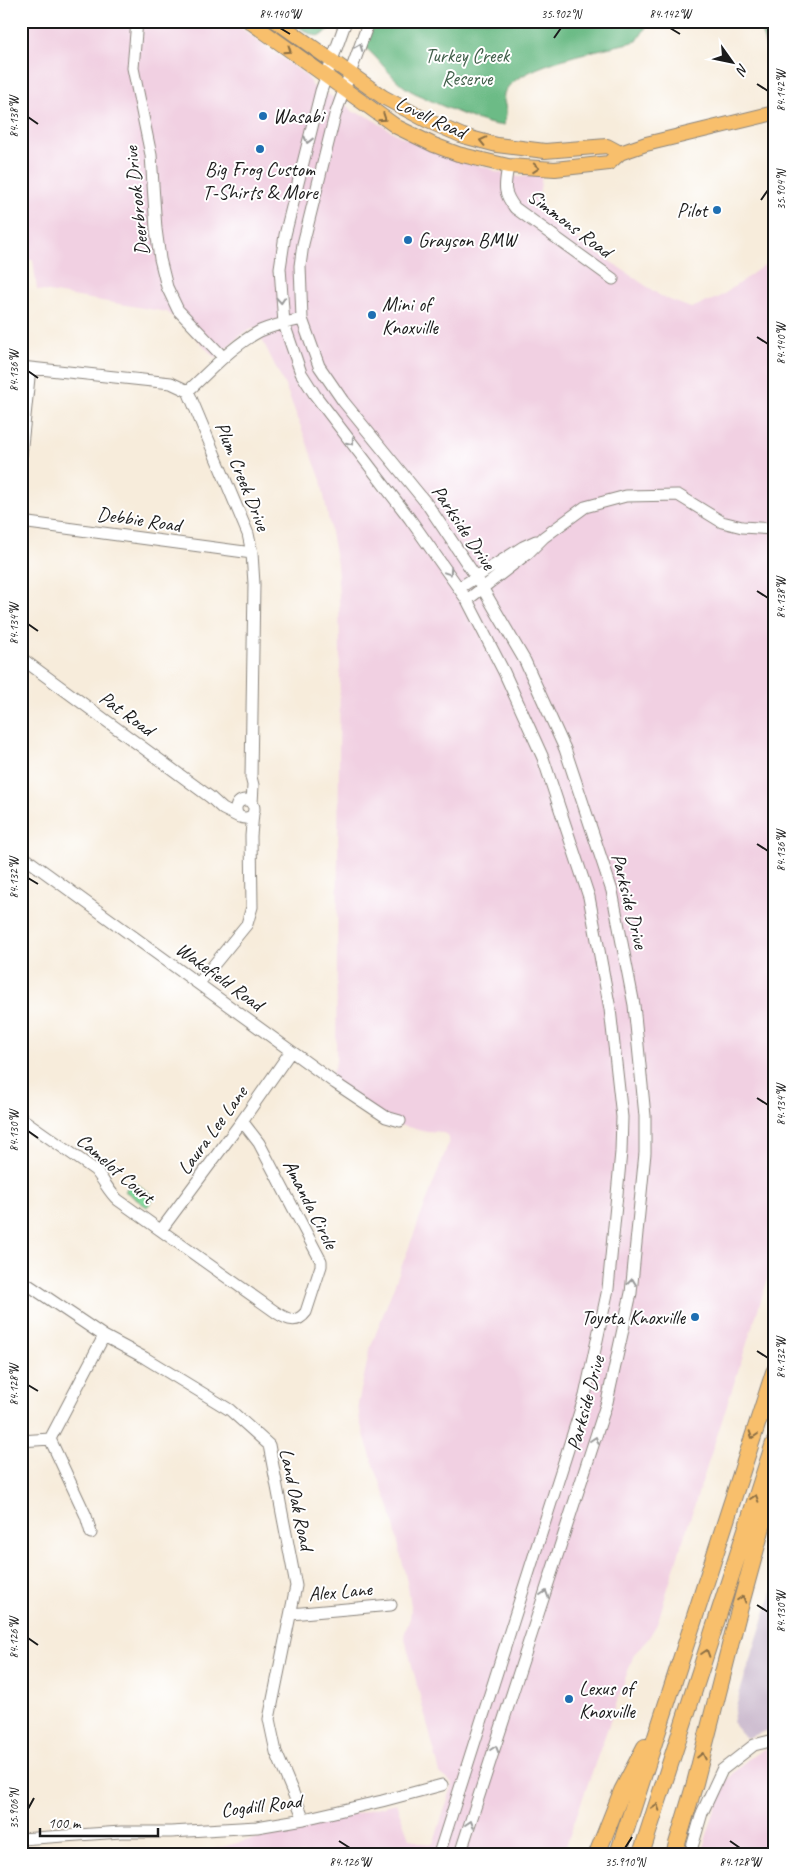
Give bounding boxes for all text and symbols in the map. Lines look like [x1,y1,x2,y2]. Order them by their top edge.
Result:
text: 84.140°W [259,6,303,22]
text: 35.902°N [541,6,583,22]
text: 84.142°W [649,6,693,22]
north arrow [708,38,758,88]
park label: Turkey Creek Reserve [425,43,511,91]
one-way arrow [283,44,292,53]
one-way arrow [353,44,363,52]
text: N [732,61,752,79]
text: 84.142°W [773,68,789,112]
street label: Lovell Road [392,90,473,146]
text: 84.138°W [6,94,22,138]
place label: Wasabi [273,104,326,129]
marker: Wasabi [257,110,269,122]
one-way arrow [378,112,387,121]
one-way arrow [303,136,314,145]
one-way arrow [479,137,487,147]
marker: Big Frog Custom T-Shirts & More [254,143,266,155]
street label: Deerbrook Drive [118,144,155,257]
place label: Big Frog Custom T-Shirts & More [202,157,319,205]
one-way arrow [532,162,540,173]
text: 35.904°N [773,168,789,210]
street label: Simmons Road [523,184,619,265]
place label: Pilot [677,198,709,223]
marker: Pilot [711,204,723,216]
place label: Grayson BMW [418,228,519,253]
marker: Grayson BMW [402,234,414,246]
place label: Mini of Knoxville [382,292,439,340]
one-way arrow [275,296,286,304]
marker: Mini of Knoxville [366,309,378,321]
text: 84.140°W [773,321,789,365]
text: 84.136°W [6,348,22,392]
street label: Plum Creek Drive [209,418,276,536]
one-way arrow [346,437,355,446]
street label: Parkside Drive [426,480,502,576]
street label: Debbie Road [95,501,185,538]
one-way arrow [443,567,452,576]
text: 84.138°W [773,575,789,619]
text: 84.134°W [6,601,22,645]
street label: Pat Road [94,685,162,744]
text: 84.136°W [773,828,789,872]
street label: Parkside Drive [606,851,654,953]
text: 84.132°W [6,855,22,899]
street label: Wakefield Road [171,936,271,1018]
street label: Laura Lee Lane [172,1080,254,1180]
text: 84.134°W [773,1082,789,1126]
text: 84.130°W [6,1108,22,1152]
street label: Camelot Court [71,1128,162,1211]
street label: Amanda Circle [277,1155,344,1254]
one-way arrow [626,1277,637,1285]
place label: Toyota Knoxville [581,1305,686,1330]
marker: Toyota Knoxville [689,1311,701,1323]
text: 84.132°W [773,1335,789,1379]
street label: Parkside Drive [561,1352,611,1453]
text: 84.128°W [6,1362,22,1406]
one-way arrow [749,1430,759,1438]
one-way arrow [589,1436,599,1444]
street label: Land Oak Road [274,1446,320,1555]
one-way arrow [750,1494,760,1503]
street label: Alex Lane [307,1576,374,1607]
text: 84.130°W [773,1589,789,1633]
one-way arrow [540,1591,550,1599]
one-way arrow [736,1595,747,1603]
text: 84.126°W [6,1615,22,1659]
one-way arrow [700,1649,710,1657]
place label: Lexus of Knoxville [579,1676,638,1724]
marker: Lexus of Knoxville [563,1693,575,1705]
one-way arrow [489,1745,499,1753]
one-way arrow [696,1752,707,1761]
text: 35.906°N [6,1787,22,1829]
street label: Cogdill Road [219,1788,306,1823]
one-way arrow [651,1804,661,1812]
scale bar [40,1805,158,1837]
text: 100 m [48,1814,82,1833]
one-way arrow [464,1821,474,1829]
text: 84.126°W [329,1854,373,1870]
text: 35.910°N [605,1854,647,1870]
text: 84.128°W [719,1854,763,1870]

